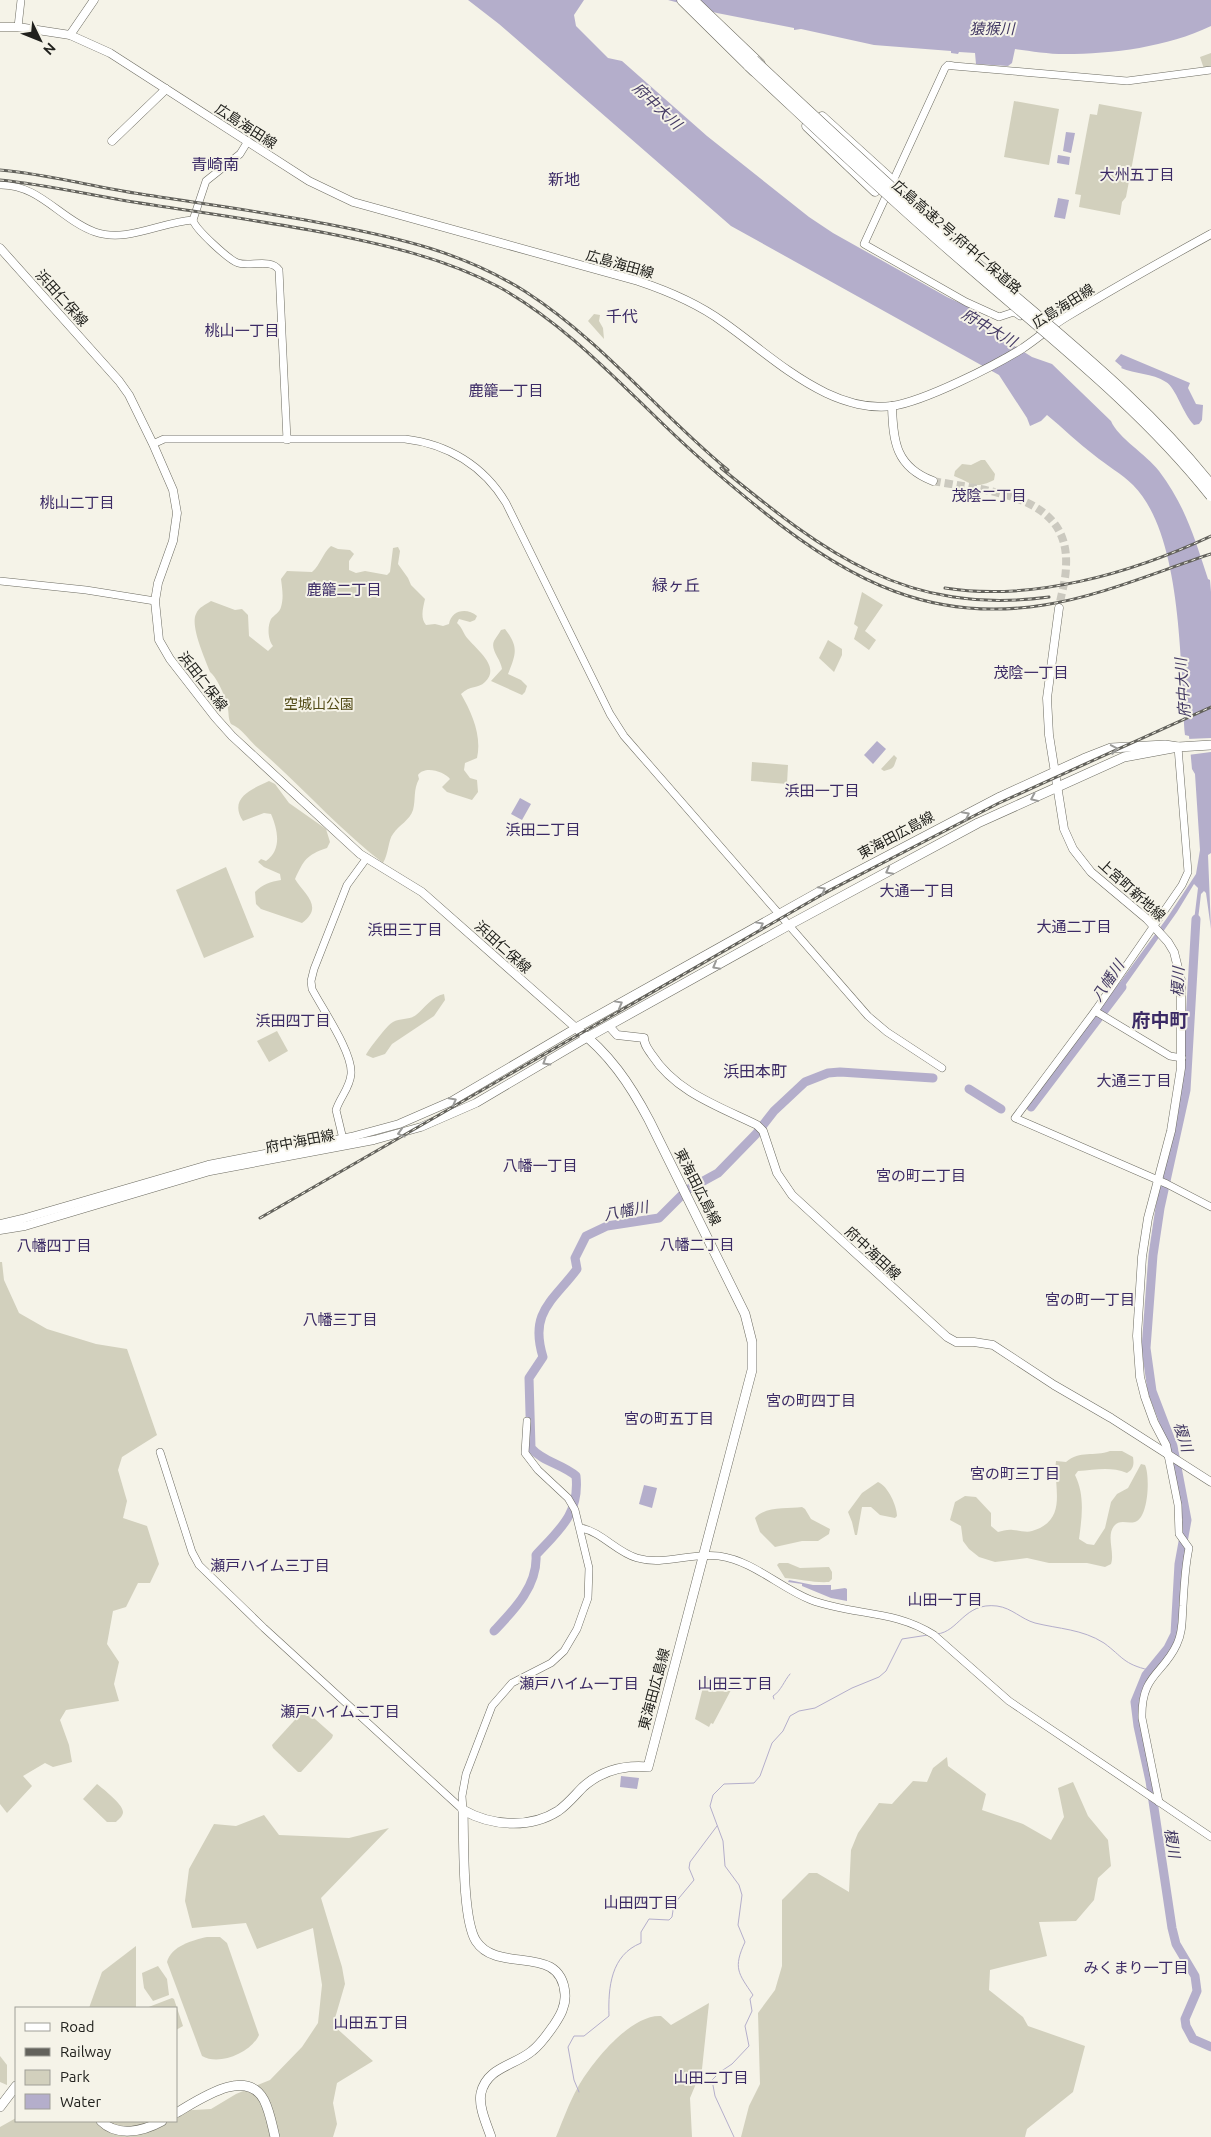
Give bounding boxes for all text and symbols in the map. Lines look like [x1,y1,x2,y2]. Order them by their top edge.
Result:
north arrow [15,15,65,65]
water label: 猿猴川 [969,20,1016,37]
text: N [40,40,59,58]
water label: 府中大川 [630,79,687,134]
street label: 広島海田線 [212,100,280,152]
district label: 青崎南 [191,155,239,173]
district label: 大州五丁目 [1099,166,1175,183]
district label: 新地 [548,170,580,188]
street label: 広島高速2号;府中仁保道路 [889,177,1025,297]
street label: 広島海田線 [584,247,656,281]
street label: 浜田仁保線 [33,267,91,329]
street label: 広島海田線 [1029,281,1097,331]
water label: 府中大川 [959,305,1021,351]
district label: 千代 [606,307,638,325]
district label: 桃山一丁目 [204,322,280,339]
district label: 鹿籠一丁目 [468,382,544,399]
district label: 茂陰二丁目 [951,487,1027,504]
district label: 桃山二丁目 [39,494,115,511]
district label: 緑ヶ丘 [652,576,700,594]
district label: 鹿籠二丁目 [306,581,382,598]
street label: 浜田仁保線 [175,648,231,714]
water label: 府中大川 [1172,656,1193,719]
district label: 茂陰一丁目 [993,664,1069,681]
park label: 空城山公園 [284,696,354,712]
one-way arrow [1109,745,1118,755]
district label: 浜田一丁目 [784,782,860,799]
one-way arrow [1030,791,1039,802]
street label: 東海田広島線 [855,808,937,862]
one-way arrow [961,811,970,821]
district label: 浜田二丁目 [505,821,581,838]
street label: 上宮町新地線 [1095,856,1169,924]
one-way arrow [885,865,894,875]
district label: 大通一丁目 [879,882,955,899]
one-way arrow [817,887,826,897]
street label: 浜田仁保線 [472,918,534,976]
district label: 大通二丁目 [1036,918,1112,935]
district label: 浜田三丁目 [367,921,443,938]
one-way arrow [755,921,764,931]
water label: 八幡川 [1088,956,1128,1004]
one-way arrow [712,959,721,969]
water label: 榎川 [1168,965,1187,997]
one-way arrow [613,1001,622,1011]
district label: 府中町 [1131,1009,1189,1031]
district label: 浜田四丁目 [255,1012,331,1029]
one-way arrow [543,1056,552,1066]
district label: 浜田本町 [723,1062,787,1080]
district label: 大通三丁目 [1096,1072,1172,1089]
one-way arrow [447,1097,456,1107]
street label: 府中海田線 [264,1126,336,1156]
one-way arrow [397,1128,405,1138]
street label: 東海田広島線 [672,1146,724,1228]
district label: 八幡一丁目 [502,1157,578,1174]
district label: 宮の町二丁目 [876,1167,966,1184]
water label: 八幡川 [602,1197,652,1223]
street label: 府中海田線 [842,1223,904,1283]
district label: 八幡二丁目 [659,1236,735,1253]
district label: 八幡四丁目 [16,1237,92,1254]
district label: 宮の町一丁目 [1045,1291,1135,1308]
district label: 八幡三丁目 [302,1311,378,1328]
district label: 宮の町四丁目 [766,1392,856,1409]
district label: 宮の町五丁目 [624,1410,714,1427]
water label: 榎川 [1171,1420,1197,1456]
district label: 宮の町三丁目 [970,1465,1060,1482]
district label: 瀬戸ハイム三丁目 [210,1557,330,1574]
district label: 山田一丁目 [907,1591,983,1608]
street label: 東海田広島線 [635,1646,673,1732]
district label: 瀬戸ハイム一丁目 [519,1675,639,1692]
district label: 山田三丁目 [697,1675,773,1692]
district label: 瀬戸ハイム二丁目 [280,1703,400,1720]
water label: 榎川 [1162,1827,1184,1861]
district label: 山田四丁目 [603,1894,679,1911]
district label: みくまり一丁目 [1083,1959,1189,1976]
legend [15,2007,178,2122]
district label: 山田五丁目 [333,2014,409,2031]
text: Road [60,2018,95,2035]
text: Railway [60,2043,111,2060]
text: Park [60,2068,90,2085]
district label: 山田二丁目 [673,2069,749,2086]
text: Water [60,2093,101,2110]

